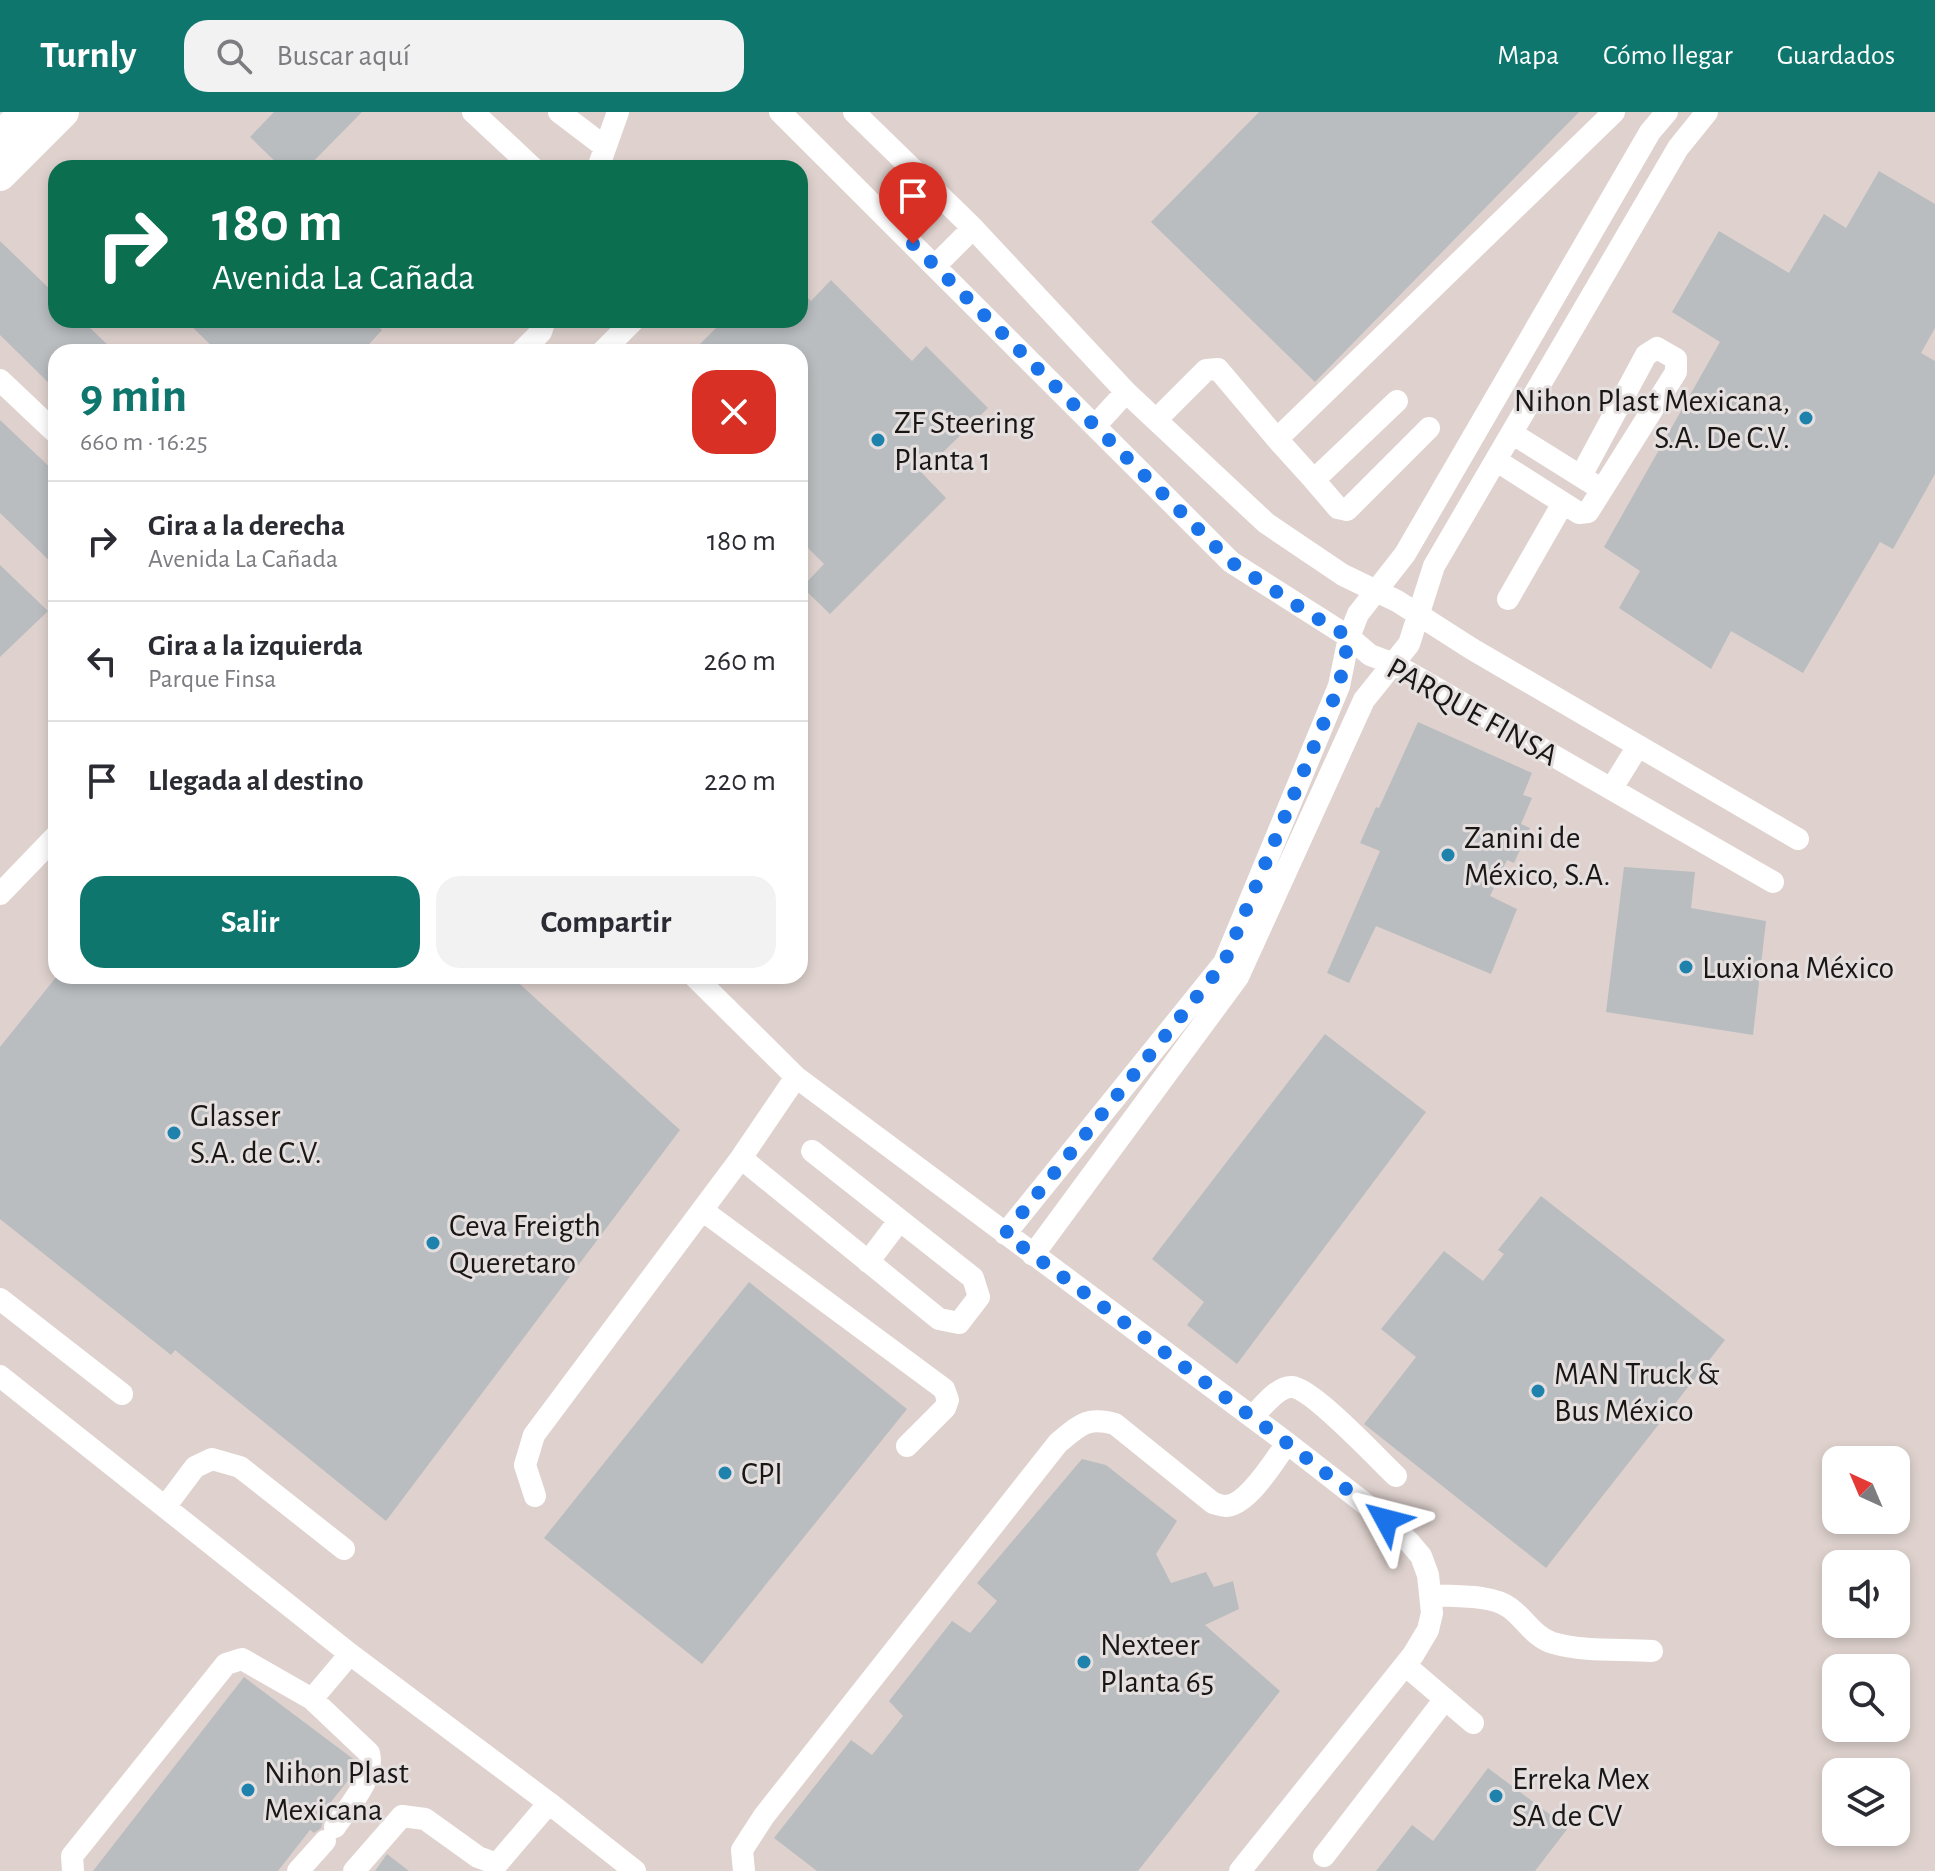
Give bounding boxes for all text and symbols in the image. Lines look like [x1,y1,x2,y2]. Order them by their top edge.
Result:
search box [184,20,744,92]
icon: search [212,34,256,78]
text: Turnly [40,37,136,75]
text: Buscar aquí [276,41,410,71]
text: Mapa [1497,42,1559,70]
text: Cómo llegar [1603,42,1733,70]
text: Guardados [1777,42,1895,70]
pin [879,162,947,244]
icon: arrive [891,174,935,218]
icon: right [80,192,184,296]
text: 180 m [212,195,343,251]
text: Avenida La Cañada [212,260,475,296]
button: close [692,370,776,454]
text: 9 min [80,373,187,421]
place label: Nihon Plast Mexicana, S.A. De C.V. [1514,385,1790,454]
place label: ZF Steering Planta 1 [894,407,1035,476]
marker: Nihon Plast Mexicana, S.A. De C.V. [1797,409,1815,427]
text: 660 m · 16:25 [80,429,208,455]
marker: ZF Steering Planta 1 [869,431,887,449]
text: Gira a la derecha [148,511,345,541]
icon: right [80,519,124,563]
text: 180 m [707,526,776,556]
text: Avenida La Cañada [148,546,338,572]
text: Gira a la izquierda [148,631,363,661]
icon: left [80,639,124,683]
text: 260 m [703,646,776,676]
street label: PARQUE FINSA [1382,652,1563,772]
text: Parque Finsa [148,666,276,692]
icon: arrive [80,759,124,803]
text: Llegada al destino [148,766,364,796]
text: 220 m [704,766,776,796]
place label: Zanini de México, S.A. [1464,822,1610,891]
marker: Zanini de México, S.A. [1439,846,1457,864]
button: Salir [80,876,420,968]
button: Compartir [436,876,776,968]
place label: Luxiona México [1702,952,1894,984]
marker: Luxiona México [1677,958,1695,976]
place label: Glasser S.A. de C.V. [190,1100,322,1169]
marker: Glasser S.A. de C.V. [165,1124,183,1142]
place label: Ceva Freigth Queretaro [449,1210,601,1279]
marker: Ceva Freigth Queretaro [424,1234,442,1252]
place label: MAN Truck & Bus México [1554,1358,1720,1427]
marker: MAN Truck & Bus México [1529,1382,1547,1400]
north arrow [1822,1446,1910,1534]
map controls [1822,1446,1910,1846]
place label: CPI [741,1458,783,1490]
marker: CPI [716,1464,734,1482]
position arrow [1344,1478,1428,1562]
button: sound [1822,1550,1910,1638]
place label: Nexteer Planta 65 [1100,1629,1214,1698]
marker: Nexteer Planta 65 [1075,1653,1093,1671]
button: search [1822,1654,1910,1742]
place label: Nihon Plast Mexicana [264,1757,409,1826]
button: layers [1822,1758,1910,1846]
place label: Erreka Mex SA de CV [1512,1763,1650,1832]
marker: Nihon Plast Mexicana [239,1781,257,1799]
marker: Erreka Mex SA de CV [1487,1787,1505,1805]

